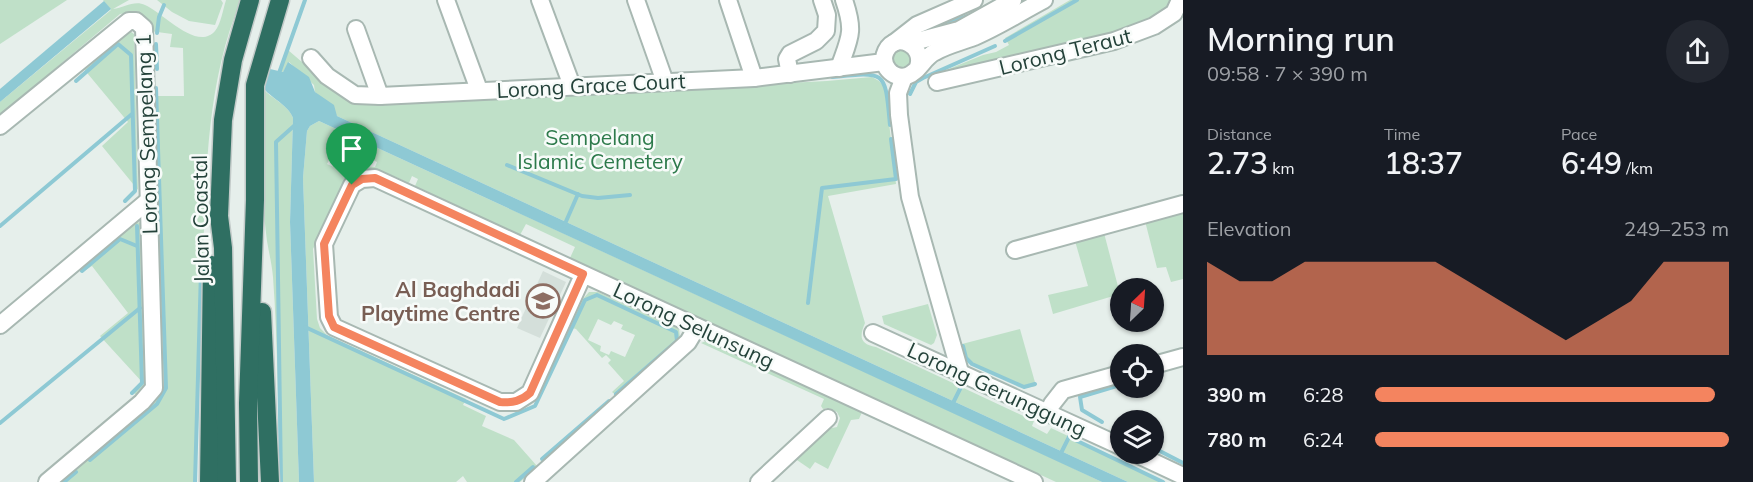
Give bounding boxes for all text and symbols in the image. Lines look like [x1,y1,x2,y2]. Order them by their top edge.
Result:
text: Morning run [1207,18,1395,59]
button: share [1666,20,1729,83]
street label: Lorong Teraut [996,22,1134,80]
street label: Lorong Sempelang 1 [130,33,162,235]
text: 09:58 · 7 × 390 m [1207,61,1368,86]
street label: Lorong Grace Court [496,67,686,103]
pin [326,123,377,185]
park label: Sempelang Islamic Cemetery [517,124,683,174]
text: Distance [1207,124,1272,144]
text: Time [1384,124,1420,144]
text: Pace [1561,124,1597,144]
icon: arrive [335,132,368,165]
text: 2.73 [1207,144,1268,182]
text: 18:37 [1384,144,1463,182]
text: 6:49 [1561,144,1622,182]
street label: Jalan Coastal [186,155,214,283]
text: km [1268,158,1295,178]
text: /km [1622,158,1653,178]
text: Elevation [1207,216,1292,241]
text: 249–253 m [1624,216,1729,241]
place label: Al Baghdadi Playtime Centre [361,276,520,326]
street label: Lorong Selunsung [609,276,779,374]
north arrow [1110,278,1164,332]
map controls [1110,278,1164,464]
school or university icon: Al Baghdadi Playtime Centre [525,283,561,319]
street label: Lorong Gerunggung [903,336,1091,442]
button: locate [1110,344,1164,398]
text: 390 m [1207,382,1266,407]
text: 6:28 [1303,382,1344,407]
button: layers [1110,410,1164,464]
text: 780 m [1207,427,1266,452]
text: 6:24 [1303,427,1344,452]

